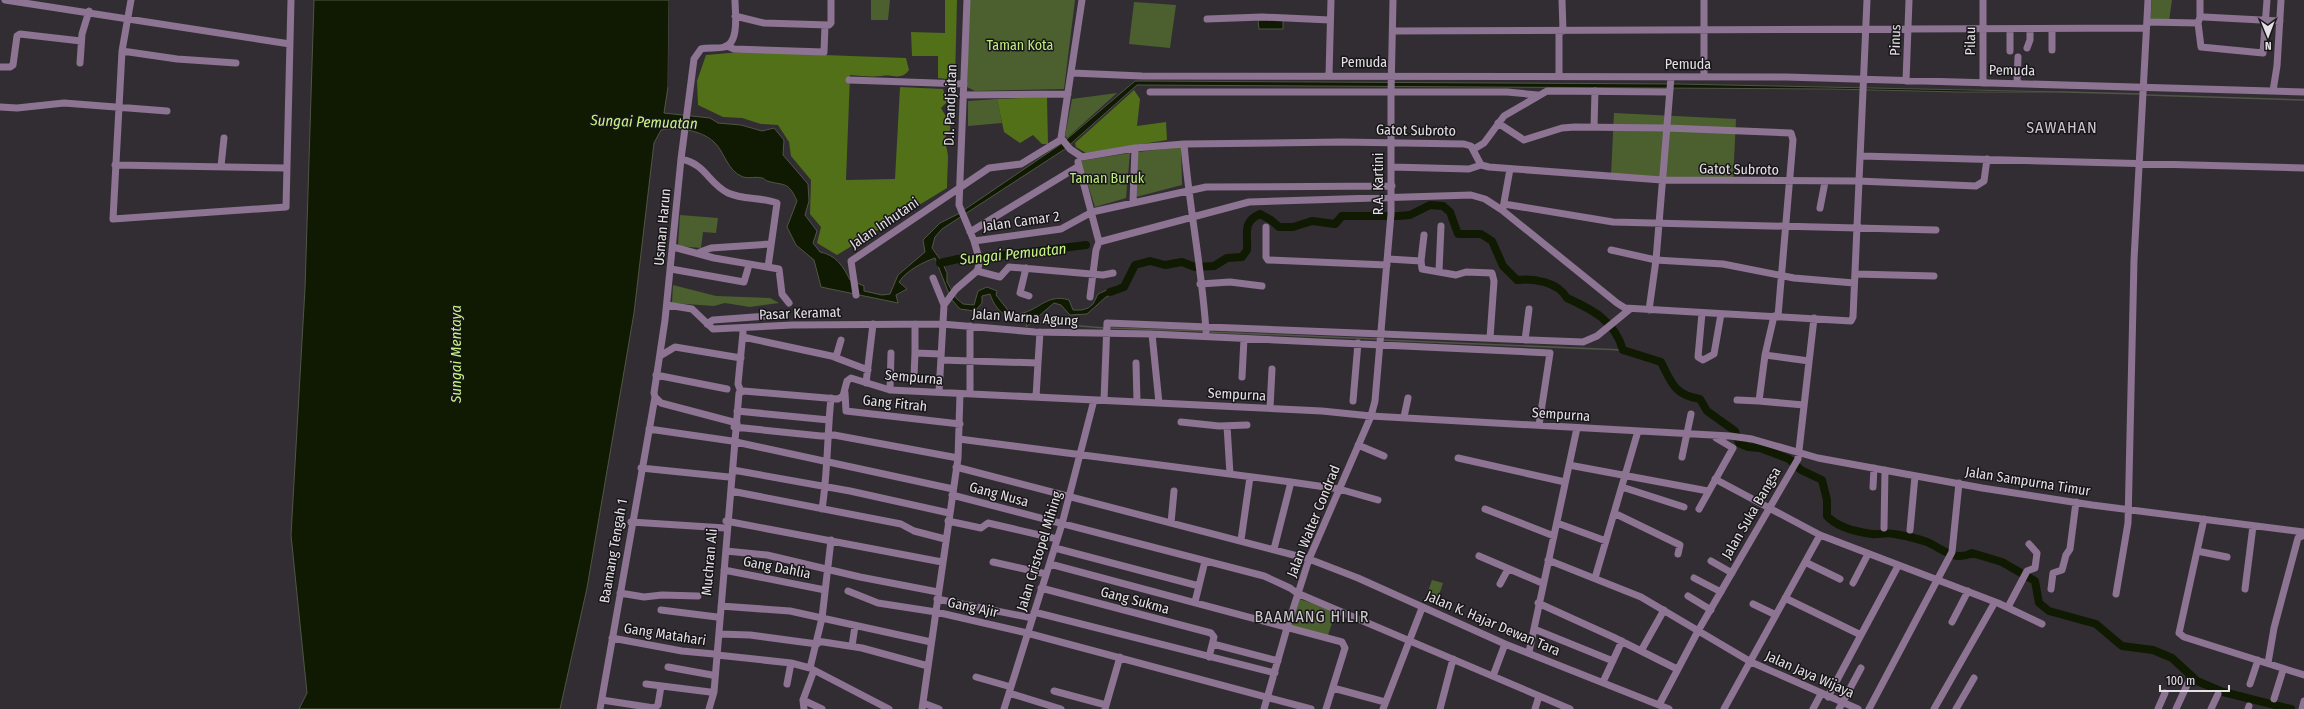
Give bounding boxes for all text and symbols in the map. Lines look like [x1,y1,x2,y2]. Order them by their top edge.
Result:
north arrow [2248,16,2288,56]
street label: Pinus [1886,24,1905,56]
street label: Pilau [1962,27,1979,55]
park label: Taman Kota [987,37,1054,54]
text: N [2265,39,2272,52]
street label: Pemuda [1341,54,1387,71]
street label: Pemuda [1665,56,1711,73]
street label: Pemuda [1989,62,2035,79]
street label: D.I. Pandjaitan [941,64,960,146]
water label: Sungai Pemuatan [589,111,698,133]
district label: SAWAHAN [2026,118,2098,137]
street label: Gatot Subroto [1376,121,1456,140]
street label: R.A. Kartini [1370,153,1387,215]
street label: Gatot Subroto [1699,160,1779,179]
park label: Taman Buruk [1070,170,1145,187]
street label: Usman Harun [651,188,674,266]
street label: Jalan Inhutani [846,194,922,253]
street label: Jalan Camar 2 [982,208,1061,235]
water label: Sungai Pemuatan [958,239,1067,269]
street label: Pasar Keramat [759,304,842,323]
water label: Sungai Mentaya [447,305,465,404]
street label: Jalan Warna Agung [971,305,1079,330]
street label: Sempurna [884,366,944,389]
street label: Sempurna [1207,384,1267,405]
street label: Gang Fitrah [862,392,928,415]
street label: Sempurna [1531,404,1591,425]
street label: Jalan Walter Condrad [1283,463,1344,580]
street label: Jalan Sampurna Timur [1964,463,2092,500]
street label: Jalan Suka Bangsa [1718,464,1785,562]
street label: Gang Nusa [967,478,1031,511]
street label: Jalan Cristopel Mihing [1013,489,1066,613]
street label: Baamang Tengah 1 [596,498,631,605]
street label: Muchran Ali [698,528,721,596]
street label: Gang Dahlia [742,553,812,582]
street label: Gang Sukma [1099,583,1171,618]
street label: Jalan K. Hajar Dewan Tara [1423,587,1563,660]
street label: Gang Ajir [946,594,1000,621]
district label: BAAMANG HILIR [1255,607,1369,626]
street label: Gang Matahari [623,620,707,649]
street label: Jalan Jaya Wijaya [1763,647,1857,702]
scale bar [2160,667,2229,693]
text: 100 m [2166,674,2195,688]

